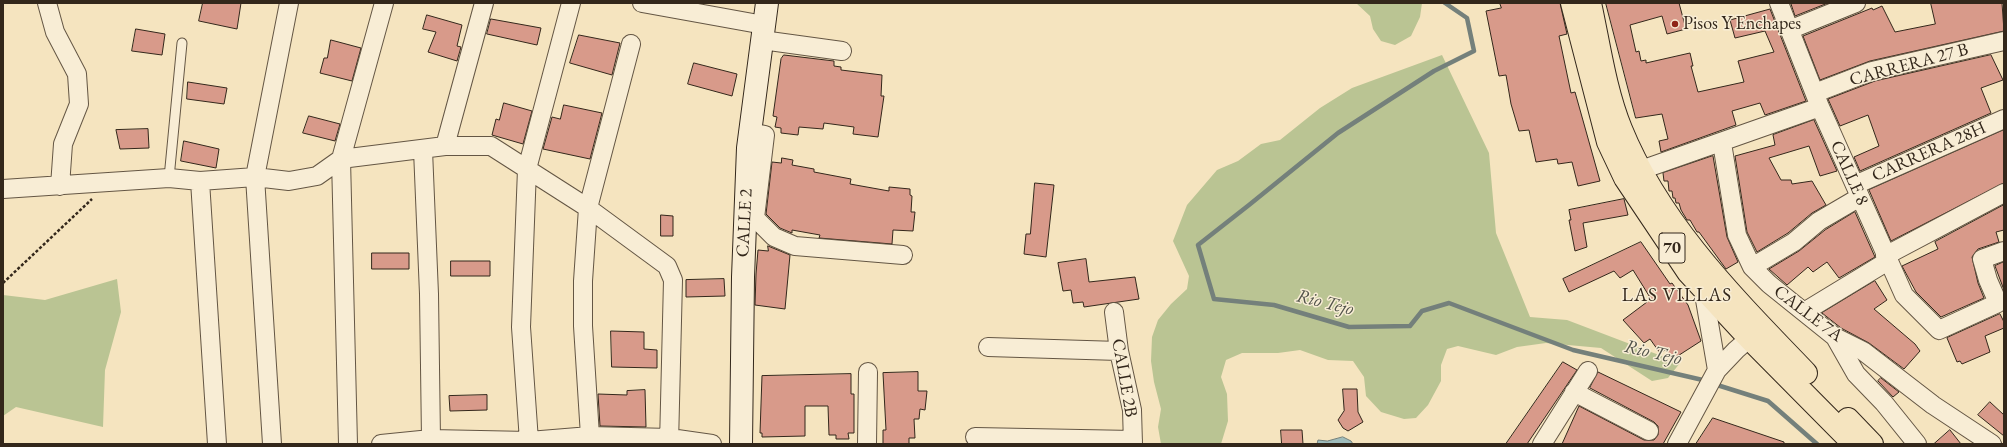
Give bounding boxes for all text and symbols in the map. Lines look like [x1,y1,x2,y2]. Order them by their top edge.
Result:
place label: Pisos Y Enchapes [1683,13,1801,35]
marker: Pisos Y Enchapes [1670,19,1680,29]
street label: CARRERA 27 B [1847,39,1971,91]
street label: CARRERA 28H [1869,117,1989,187]
street label: CALLE 8 [1825,137,1873,209]
street label: CALLE 2 [732,188,758,258]
road number: 70 [1659,233,1685,263]
street label: CALLE 7A [1769,281,1847,347]
water label: Rio Tejo [1294,285,1356,321]
district label: LAS VILLAS [1622,285,1732,307]
water label: Rio Tejo [1622,335,1684,371]
street label: CALLE 2B [1106,337,1142,419]

